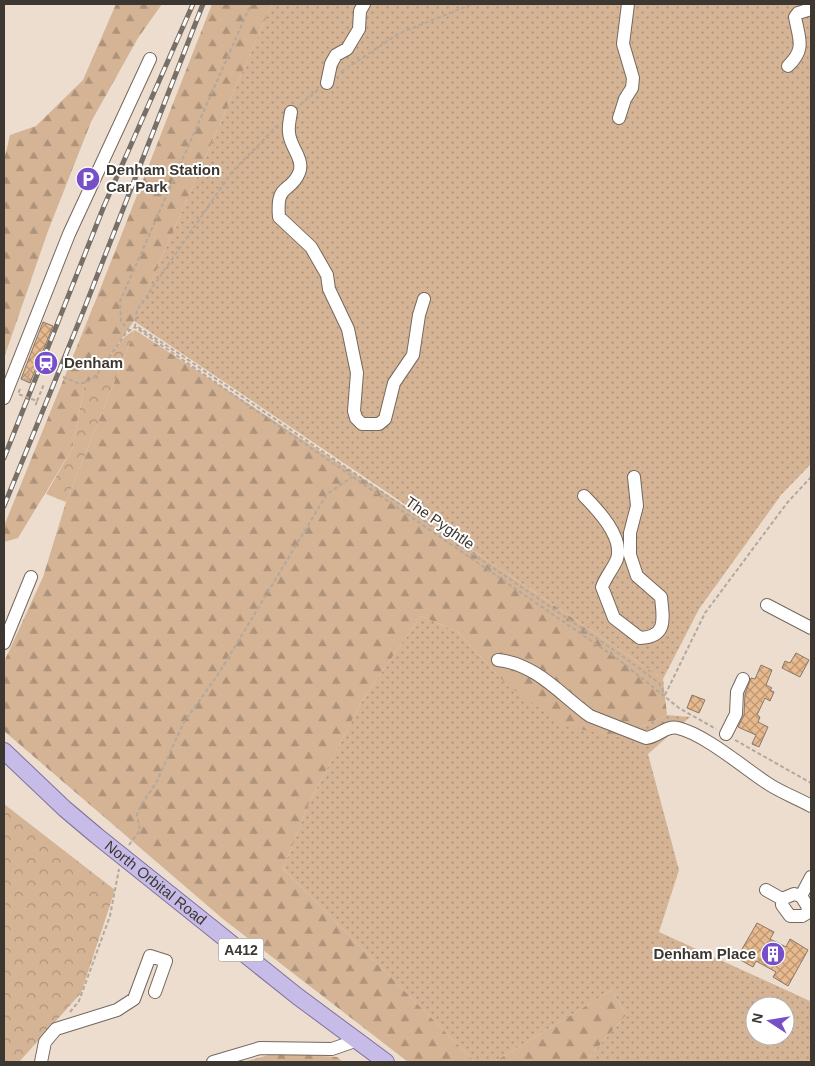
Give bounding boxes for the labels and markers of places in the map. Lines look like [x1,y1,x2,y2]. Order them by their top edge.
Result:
place label: Denham Station Car Park [106,161,220,195]
parking icon: Denham Station Car Park [75,166,101,192]
station icon: Denham [33,350,59,376]
place label: Denham [64,354,123,371]
building icon: Denham Place [760,941,786,967]
place label: Denham Place [653,945,756,962]

